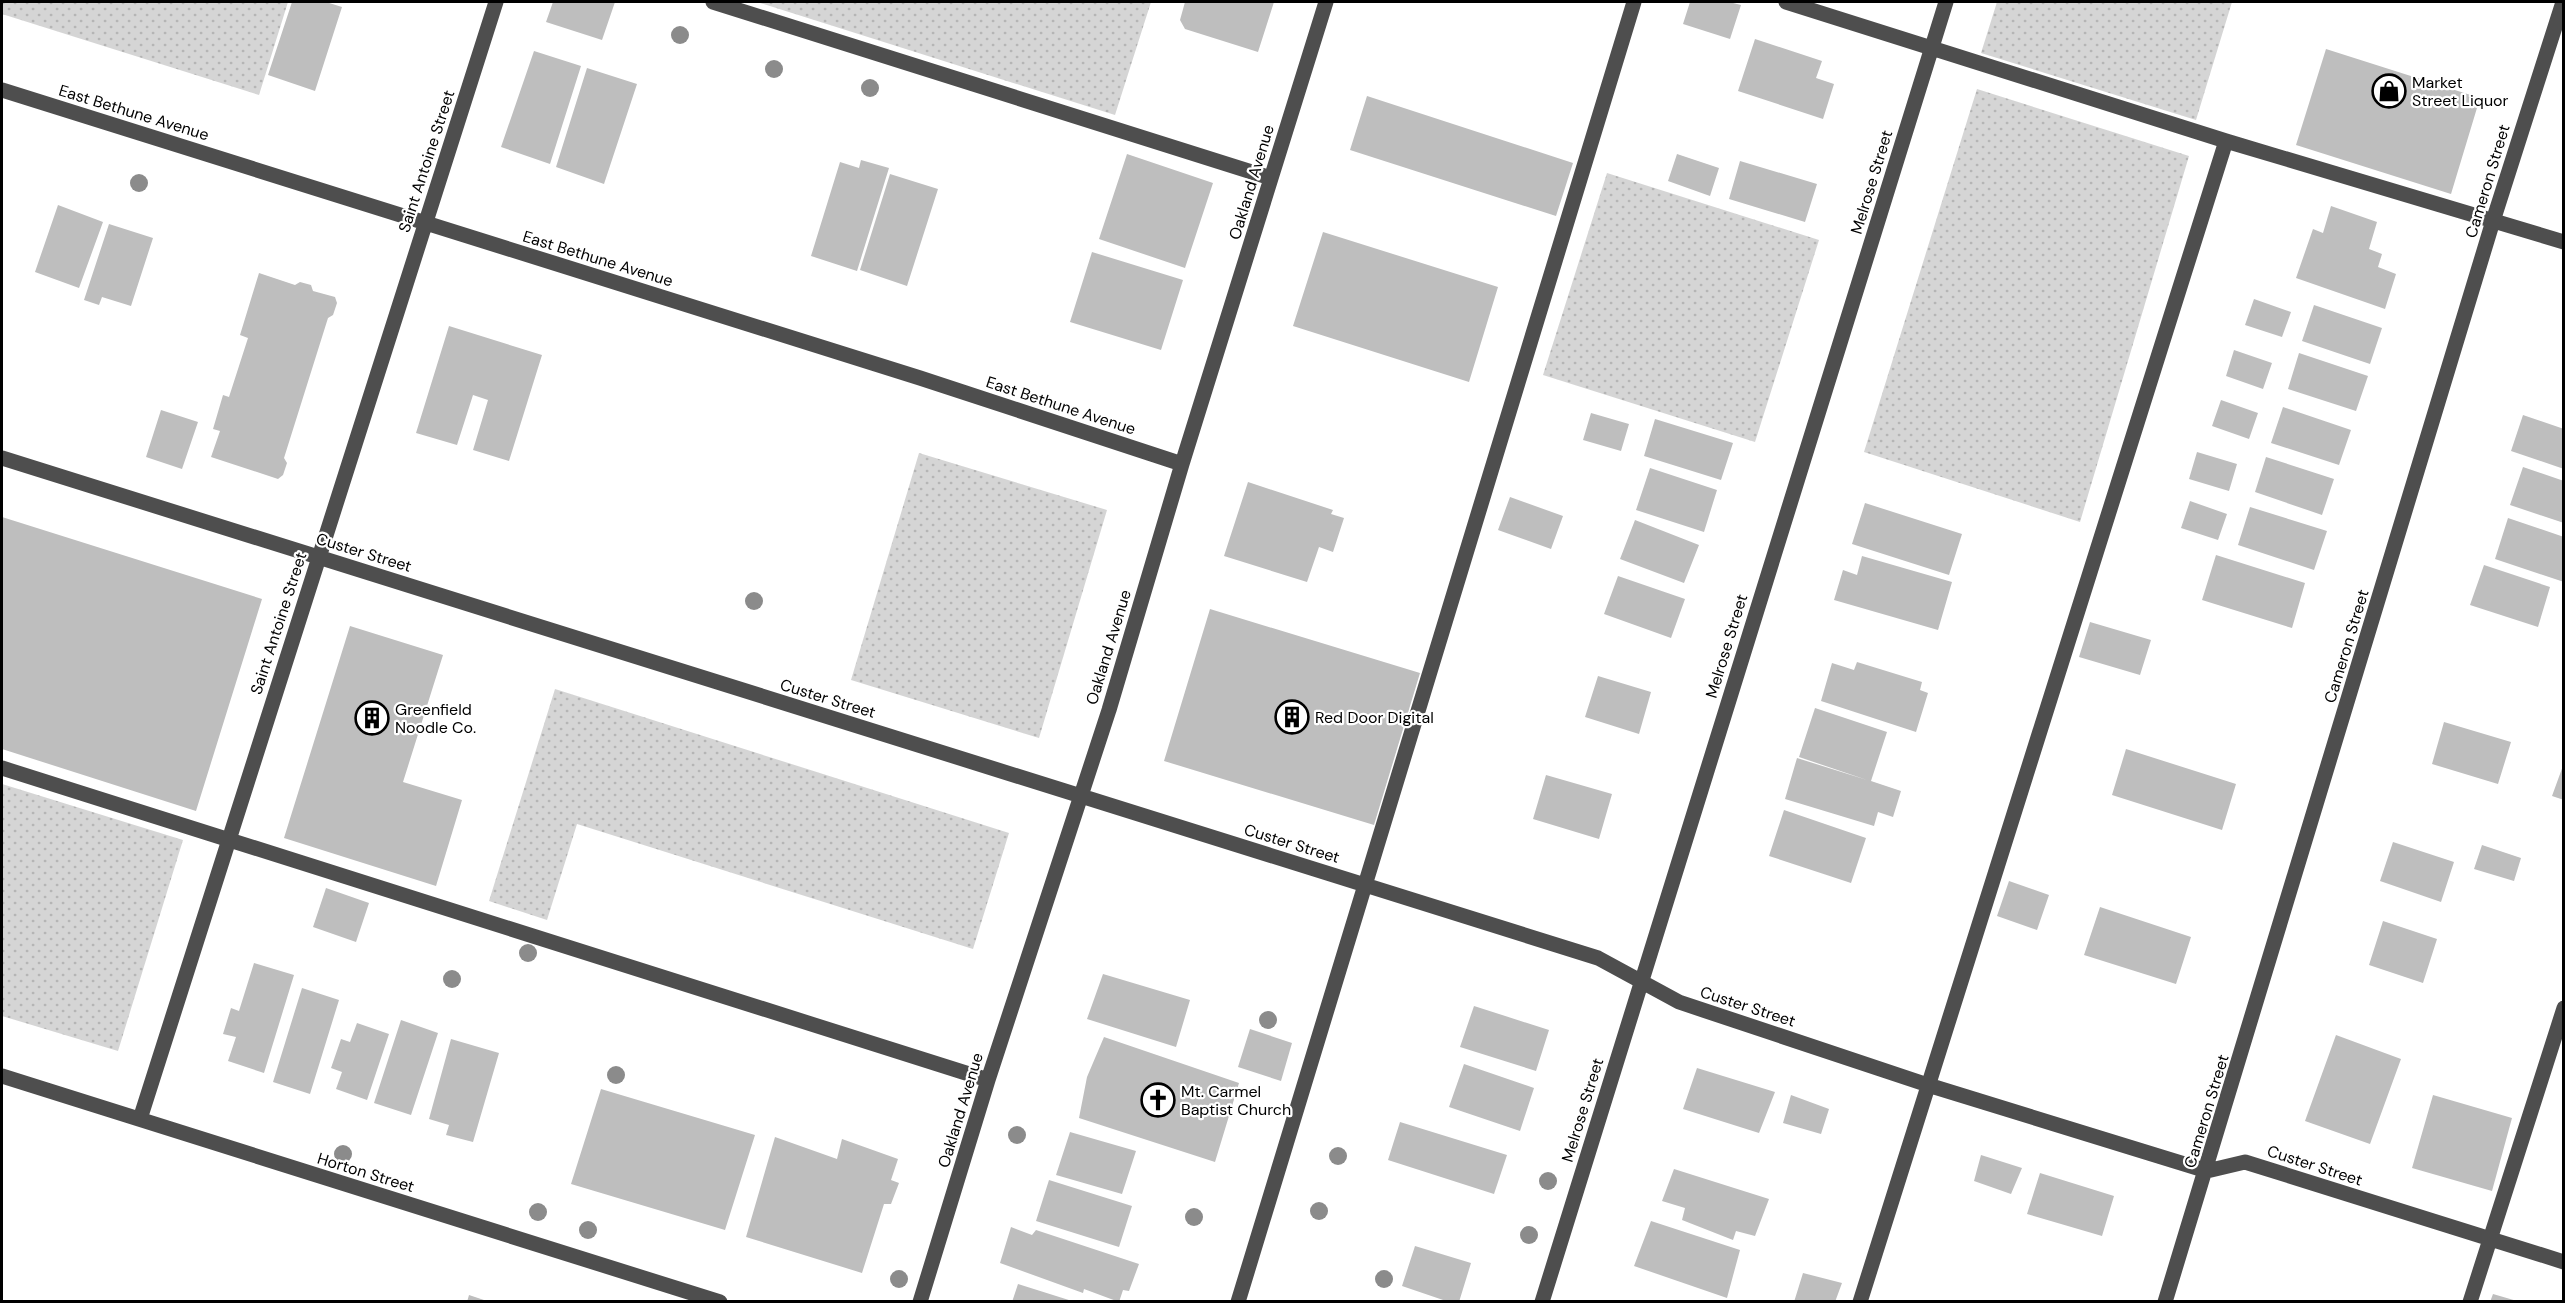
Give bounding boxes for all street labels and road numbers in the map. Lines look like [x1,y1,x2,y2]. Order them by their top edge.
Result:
street label: East Bethune Avenue [56,80,211,145]
street label: Saint Antoine Street [394,87,459,235]
street label: Oakland Avenue [1224,122,1279,242]
street label: Cameron Street [2460,122,2515,240]
street label: Melrose Street [1846,127,1897,237]
street label: East Bethune Avenue [520,226,675,291]
street label: East Bethune Avenue [983,371,1138,440]
street label: Custer Street [313,528,414,577]
street label: Saint Antoine Street [246,549,311,697]
street label: Oakland Avenue [1081,587,1136,707]
street label: Cameron Street [2319,587,2374,705]
street label: Melrose Street [1701,591,1752,701]
street label: Custer Street [777,674,878,723]
street label: Custer Street [1241,819,1342,868]
street label: Custer Street [1698,981,1798,1032]
street label: Oakland Avenue [933,1050,988,1170]
street label: Cameron Street [2179,1052,2234,1170]
street label: Melrose Street [1557,1055,1608,1165]
street label: Custer Street [2265,1140,2365,1191]
street label: Horton Street [315,1148,417,1197]

